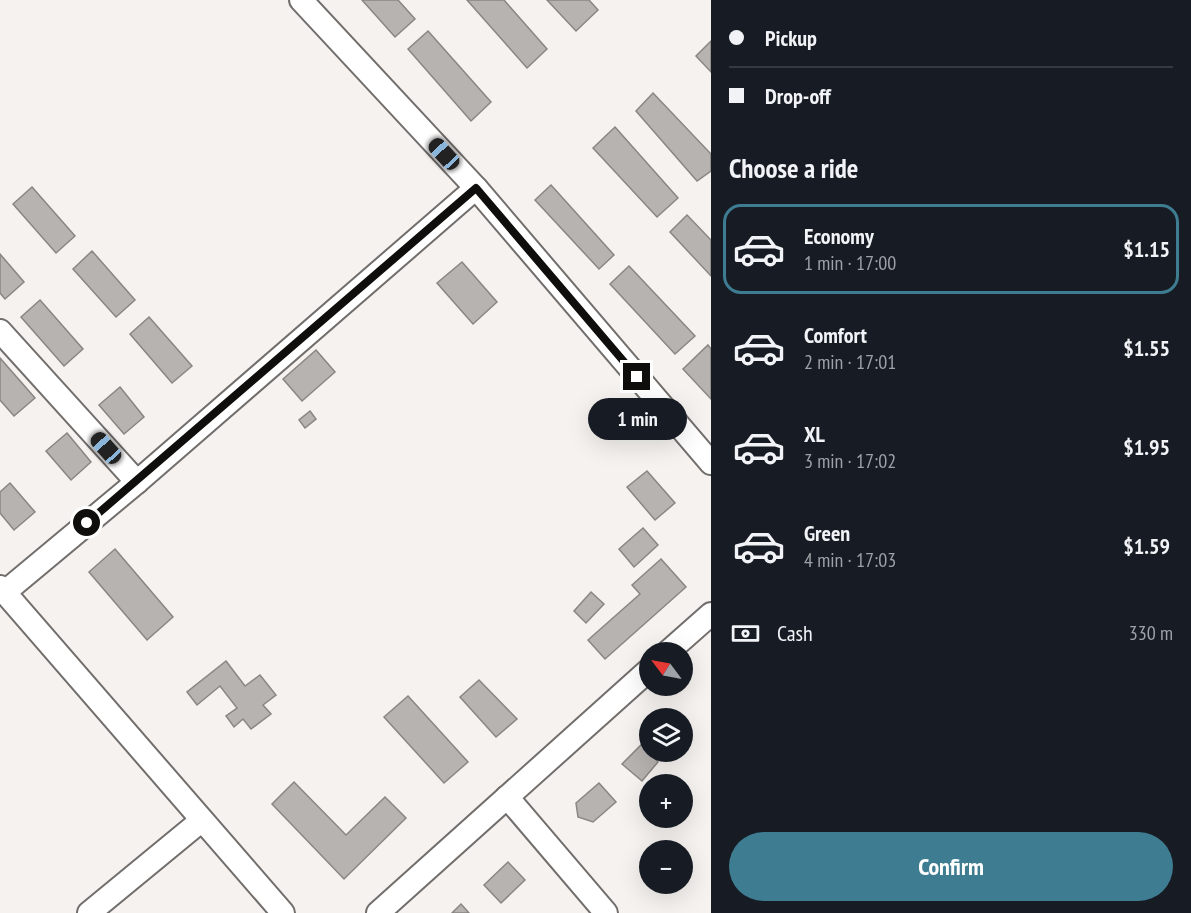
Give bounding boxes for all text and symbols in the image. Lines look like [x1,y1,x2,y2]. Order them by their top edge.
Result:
text: Pickup [765,24,817,52]
text: Drop-off [765,82,831,110]
car [425,135,463,173]
text: Choose a ride [729,151,858,185]
icon: car [732,222,786,276]
text: Economy [804,222,874,250]
text: $1.15 [1123,235,1170,263]
text: 1 min · 17:00 [804,250,896,276]
icon: car [732,321,786,375]
text: Comfort [804,321,867,349]
text: $1.55 [1123,334,1170,362]
text: 2 min · 17:01 [804,349,896,375]
route end [623,363,650,390]
callout: 1 min [588,398,686,440]
text: 1 min [617,406,658,432]
icon: car [732,420,786,474]
text: XL [804,420,825,448]
car [87,429,125,467]
text: $1.95 [1123,433,1170,461]
text: 3 min · 17:02 [804,448,896,474]
route start [73,509,100,536]
icon: car [732,519,786,573]
text: Green [804,519,850,547]
text: $1.59 [1123,532,1170,560]
text: 4 min · 17:03 [804,547,896,573]
icon: cash [729,617,762,650]
text: Cash [777,619,813,647]
text: 330 m [1129,620,1173,646]
north arrow [639,642,693,696]
map controls [639,642,693,894]
button: layers [639,708,693,762]
button: + [639,774,693,828]
button: Confirm [729,832,1173,901]
button: − [639,840,693,894]

